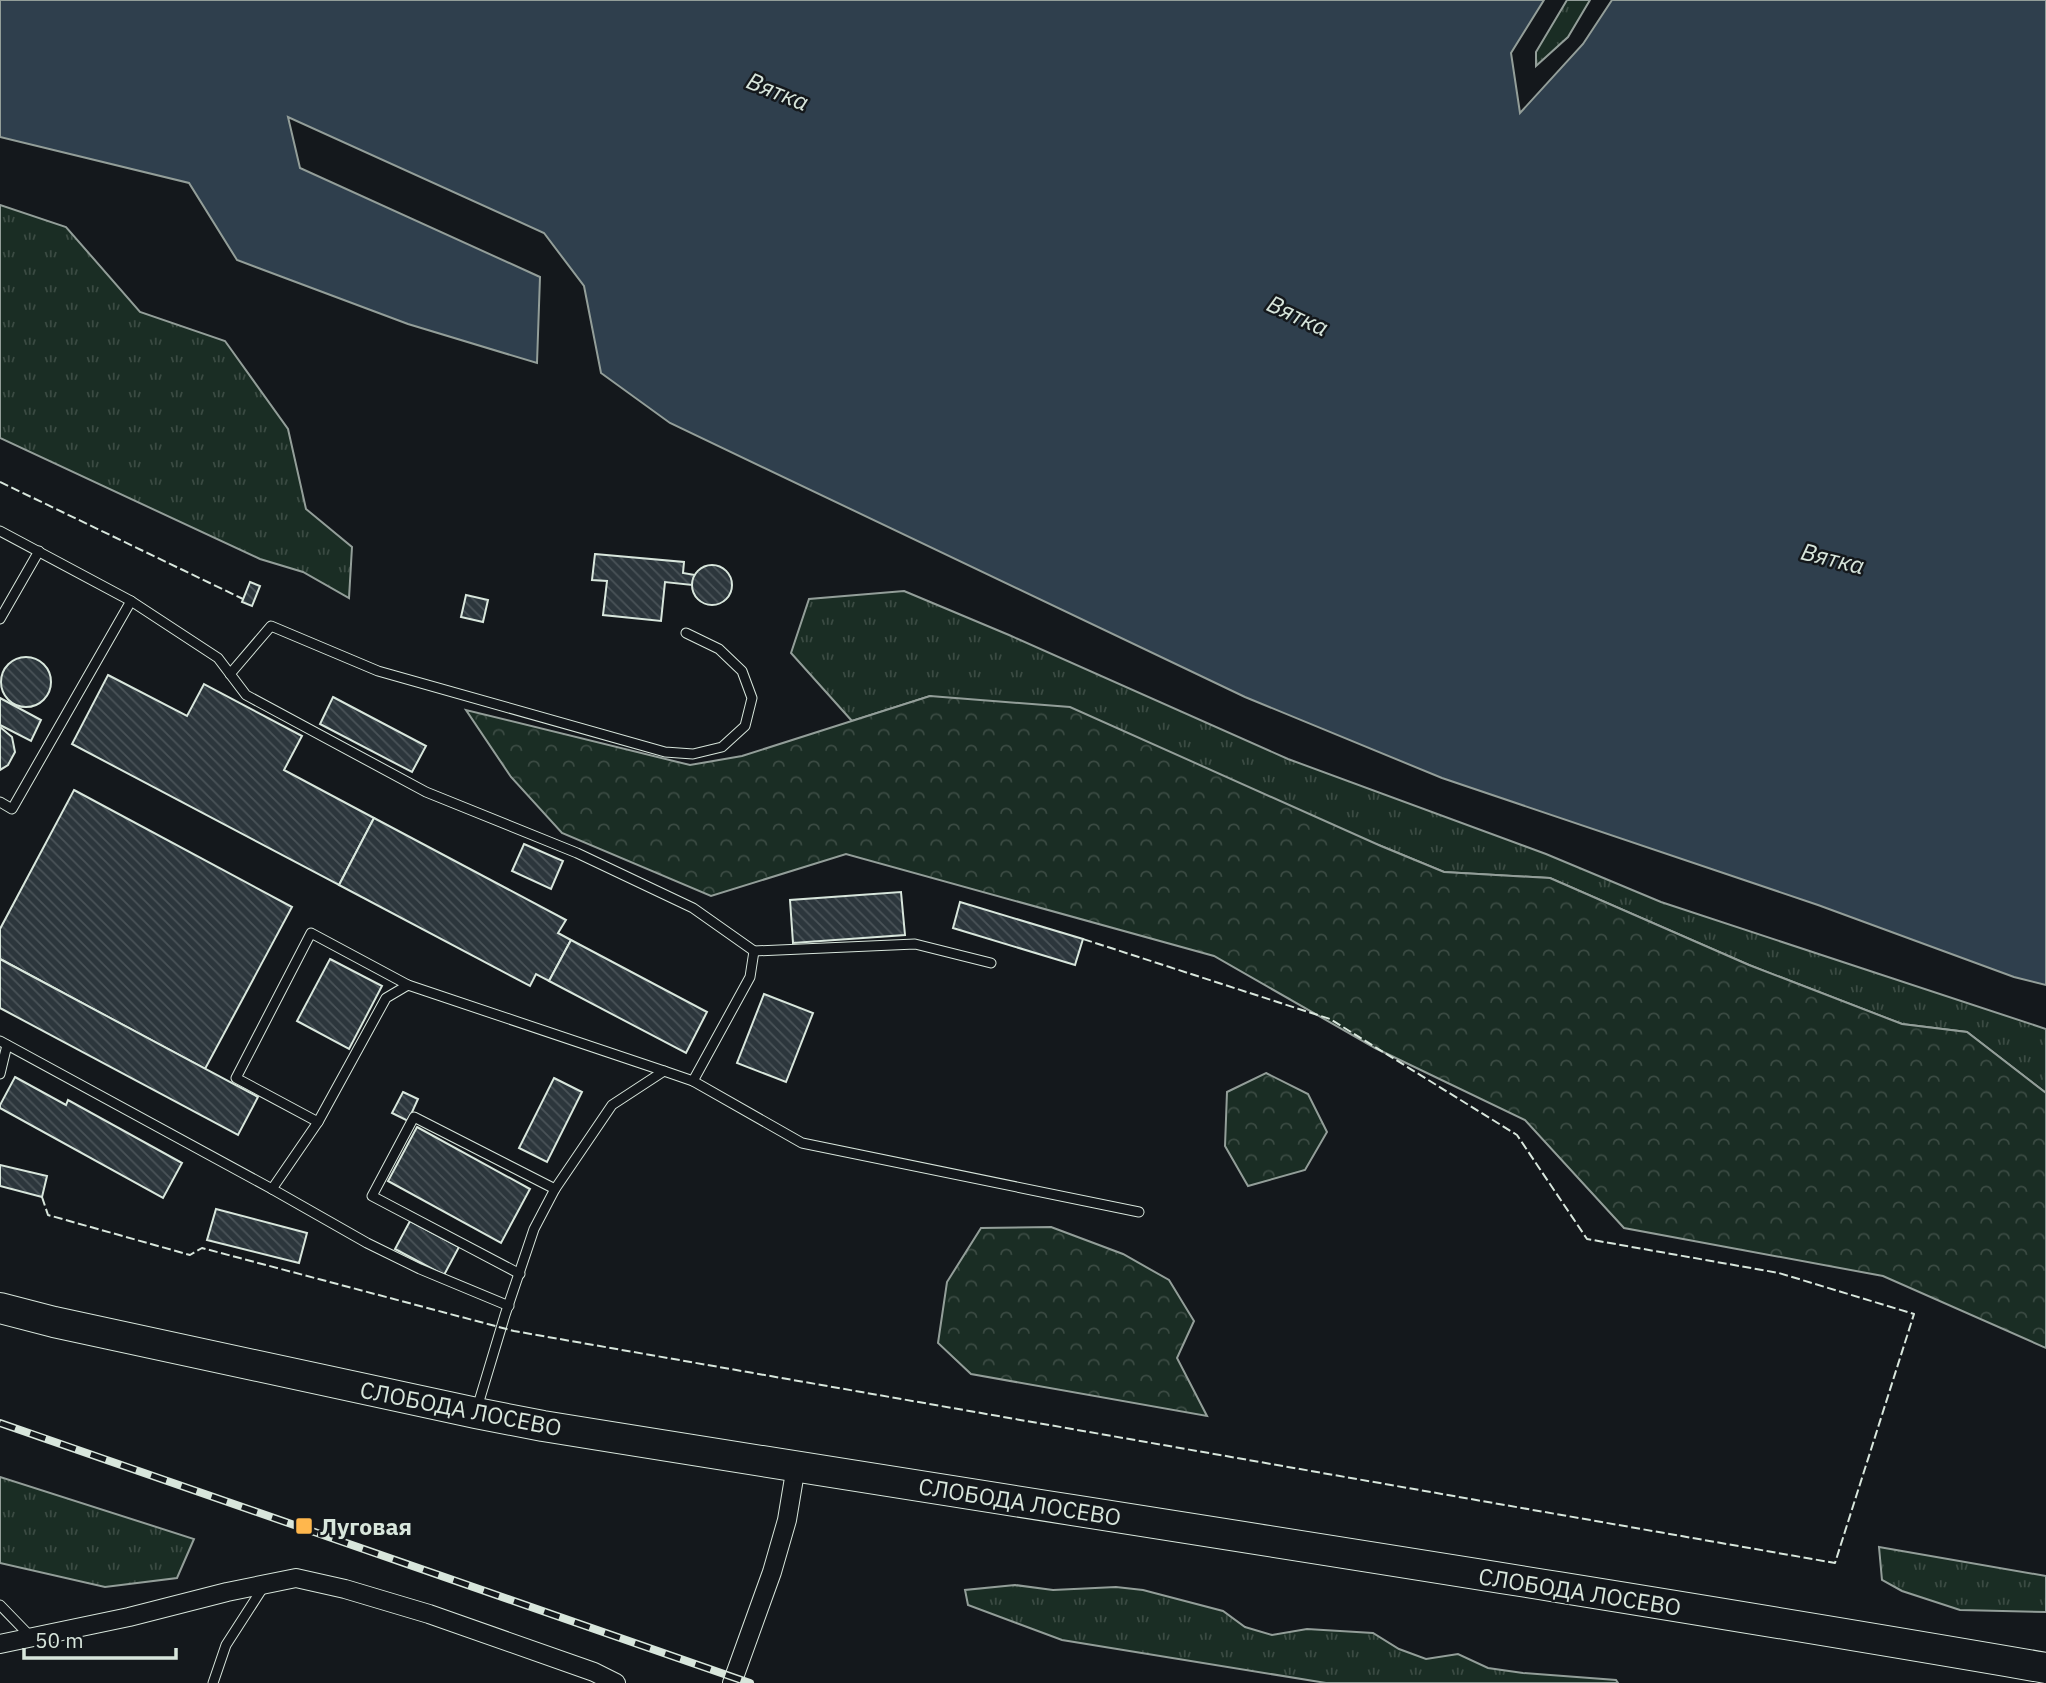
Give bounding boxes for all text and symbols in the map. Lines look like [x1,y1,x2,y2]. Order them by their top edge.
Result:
water label: Вятка [742,64,814,118]
water label: Вятка [1262,287,1334,343]
water label: Вятка [1798,535,1868,581]
street label: СЛОБОДА ЛОСЕВО [358,1374,564,1442]
street label: СЛОБОДА ЛОСЕВО [917,1470,1123,1532]
place label: Луговая [320,1511,412,1541]
marker: Луговая [294,1516,314,1536]
street label: СЛОБОДА ЛОСЕВО [1477,1560,1683,1622]
scale bar [24,1616,177,1660]
text: 50 m [35,1626,84,1654]

